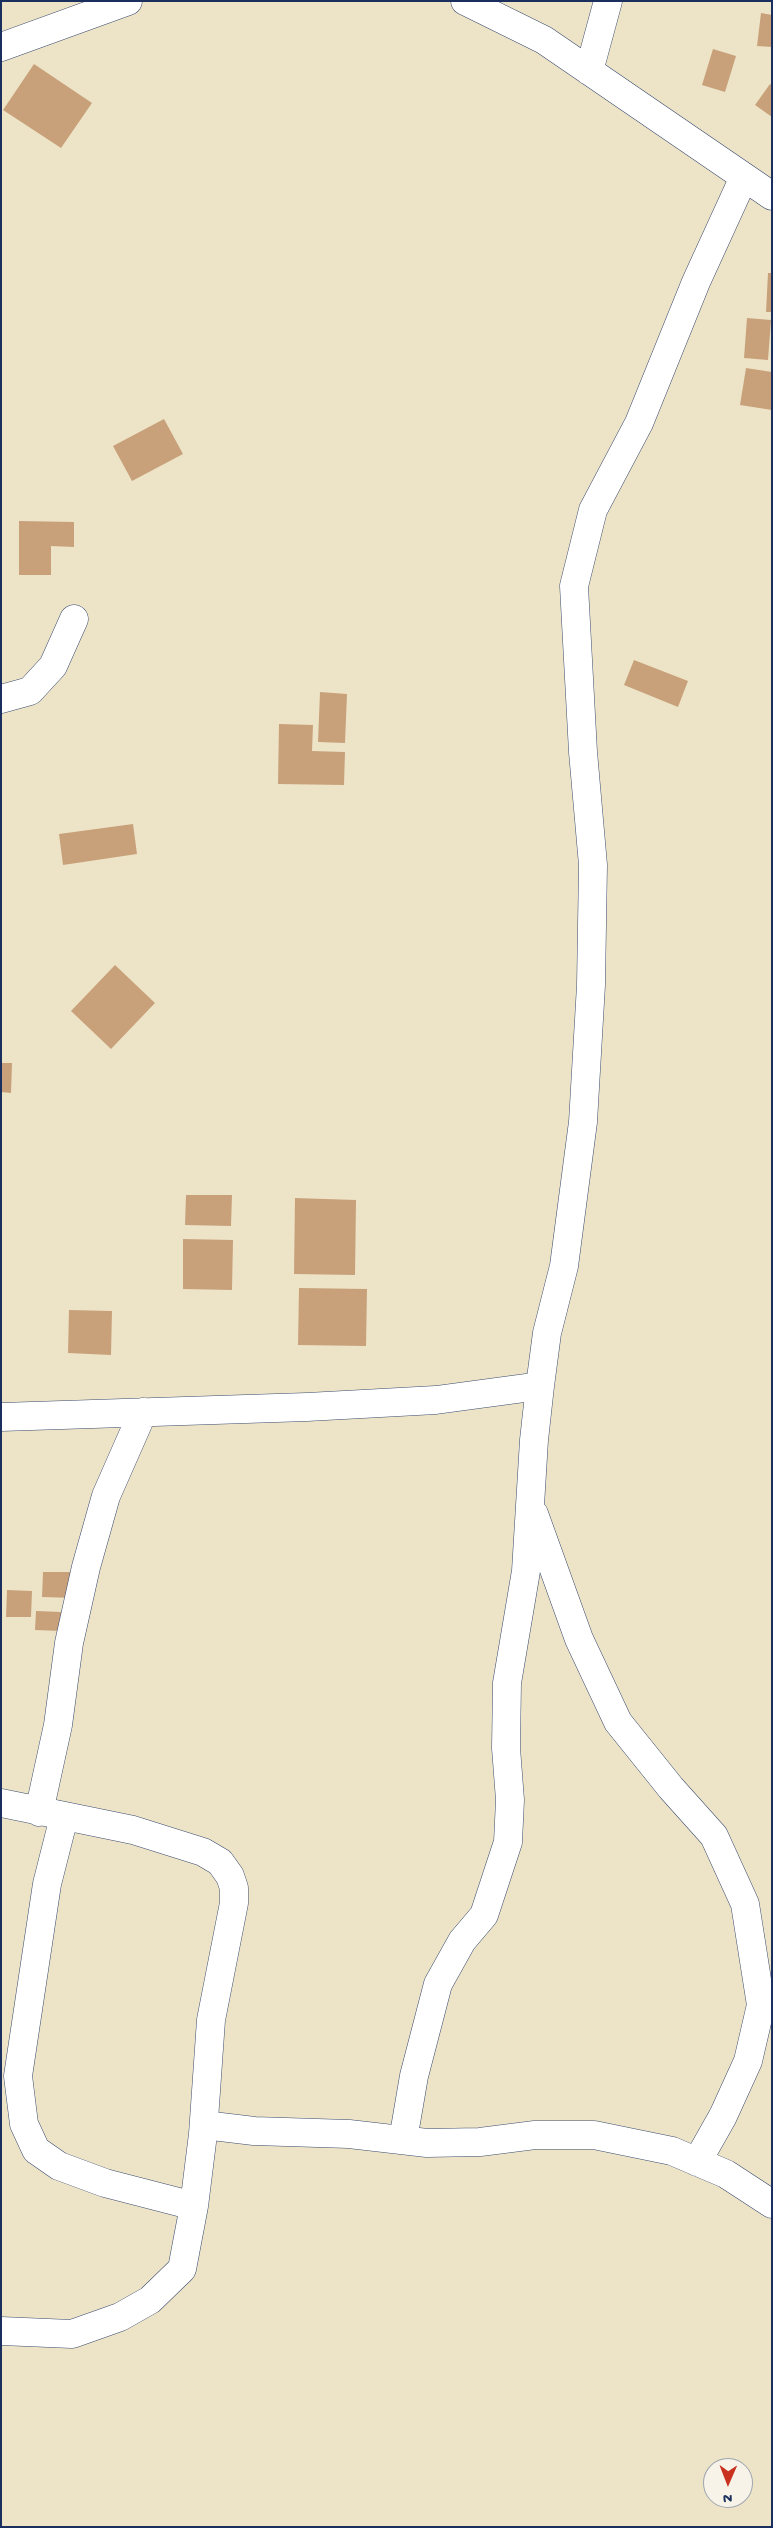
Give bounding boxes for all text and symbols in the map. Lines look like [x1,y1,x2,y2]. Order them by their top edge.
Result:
north arrow [703,2458,753,2508]
text: N [723,2489,732,2506]

